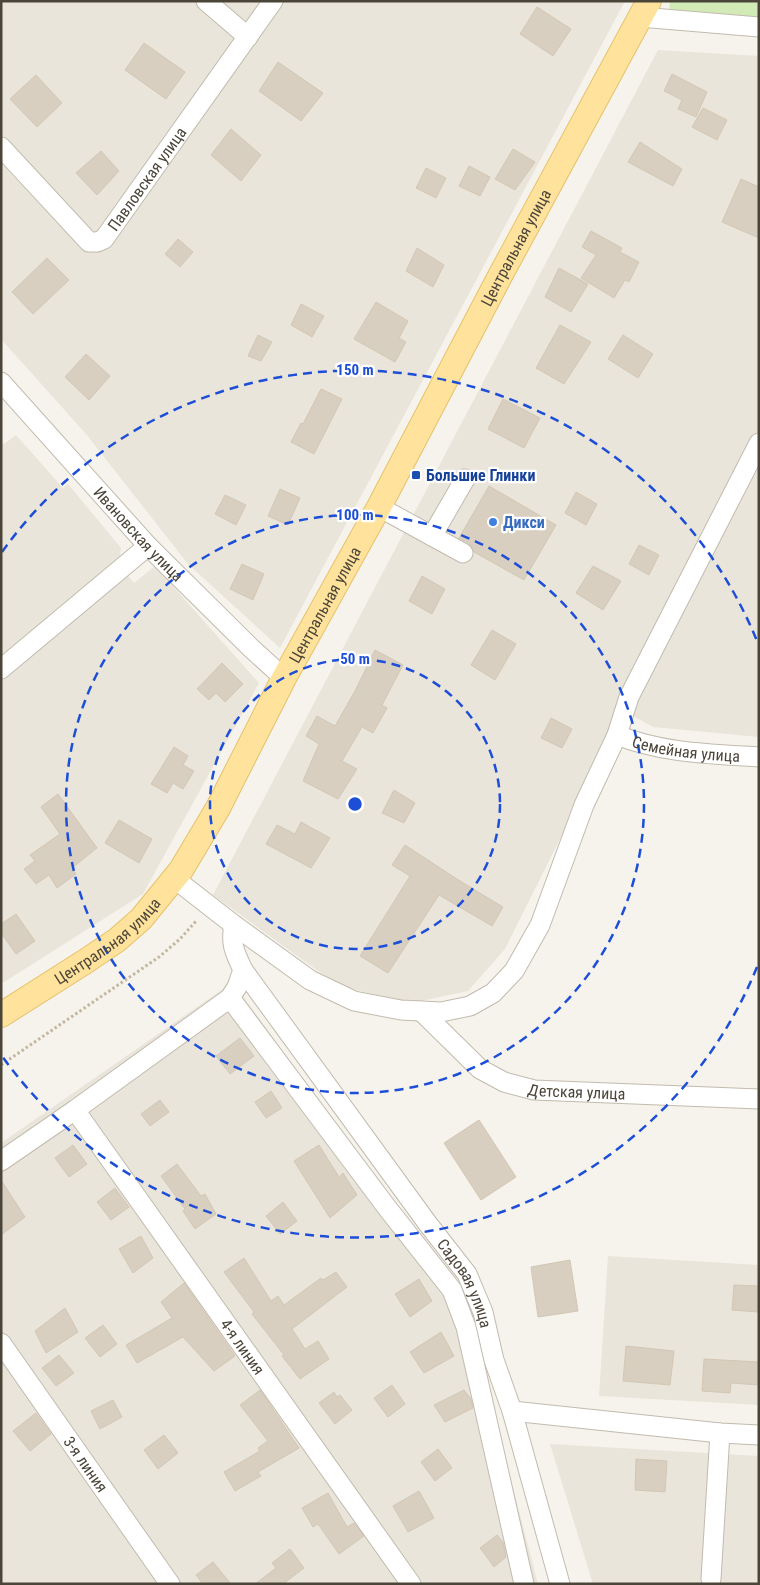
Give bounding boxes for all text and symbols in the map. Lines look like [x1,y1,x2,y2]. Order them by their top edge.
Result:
street label: Павловская улица [103,123,190,234]
street label: Центральная улица [476,186,555,309]
text: 150 m [336,361,374,379]
place label: Большие Глинки [426,466,535,485]
marker: Большие Глинки [410,469,422,481]
street label: Ивановская улица [90,483,187,585]
text: 100 m [336,506,374,524]
place label: Дикси [503,513,545,532]
marker: Дикси [487,516,499,528]
street label: Центральная улица [285,543,365,666]
text: 50 m [340,650,370,668]
street label: Семейная улица [630,732,741,765]
centre of rings [346,795,364,813]
street label: Центральная улица [51,894,164,988]
street label: Детская улица [526,1079,626,1103]
street label: Садовая улица [434,1235,496,1329]
street label: 4-я линия [217,1315,269,1378]
street label: 3-я линия [60,1433,112,1496]

